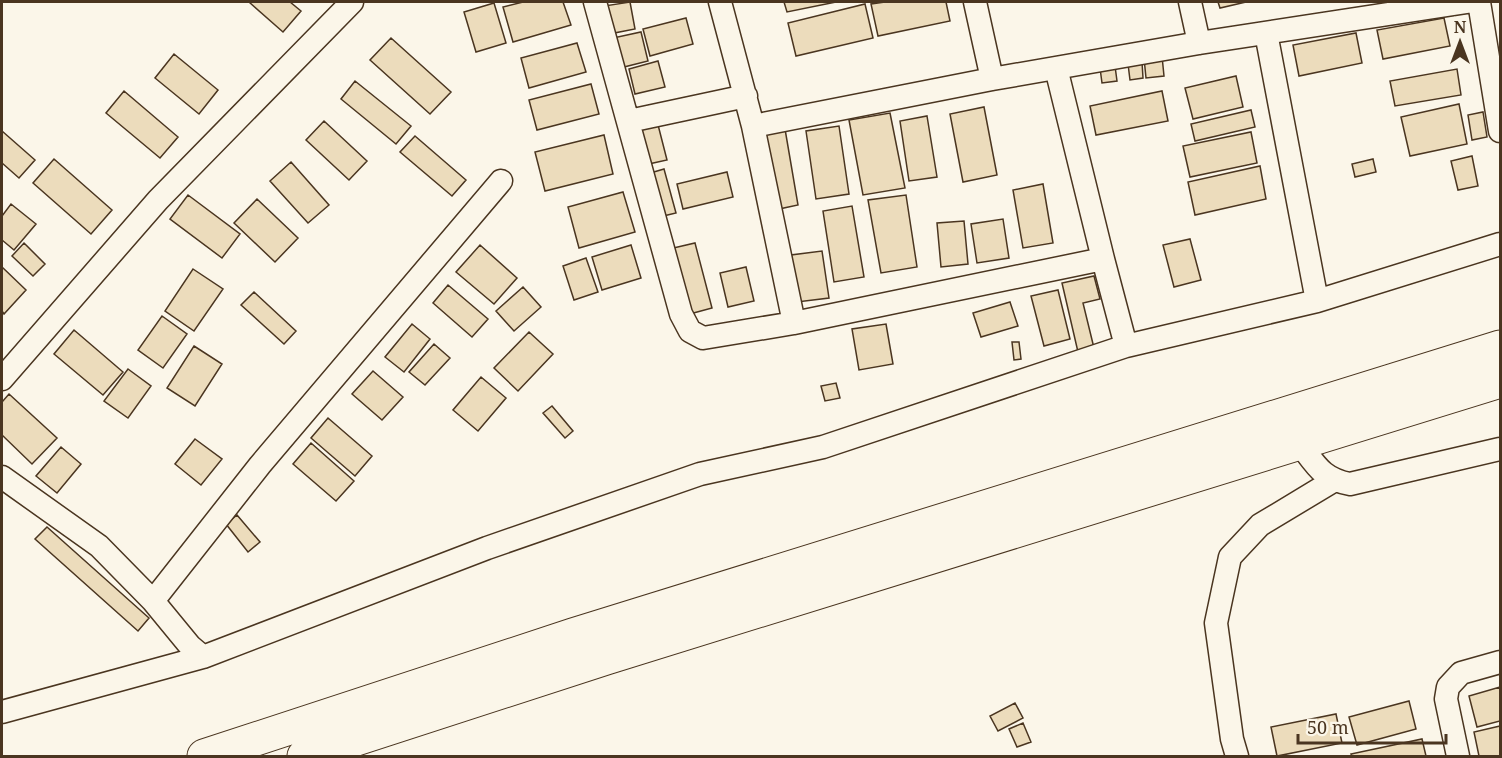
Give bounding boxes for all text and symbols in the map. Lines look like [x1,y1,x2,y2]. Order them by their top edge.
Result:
north arrow [1430,12,1490,72]
text: N [1454,16,1467,38]
scale bar [1298,707,1446,745]
text: 50 m [1307,715,1349,739]

